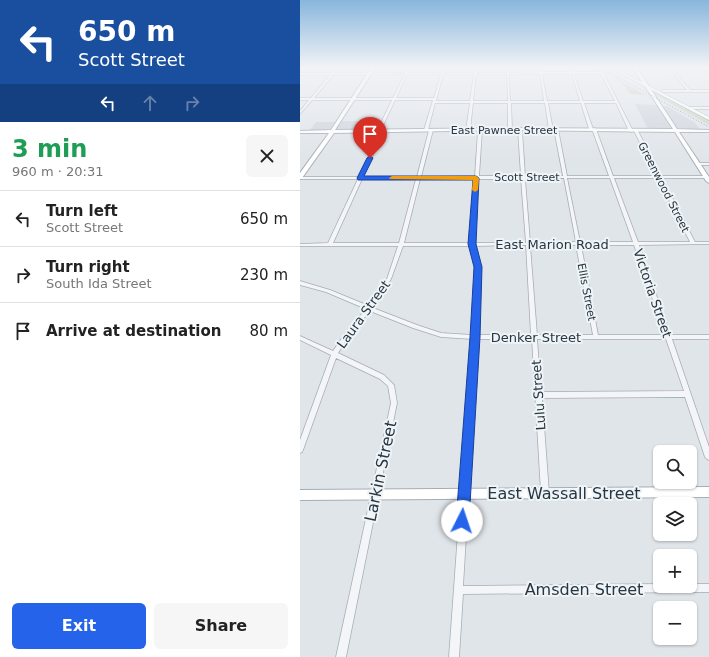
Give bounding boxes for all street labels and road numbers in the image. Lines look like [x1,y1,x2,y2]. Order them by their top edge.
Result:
street label: East Pawnee Street [451,124,558,137]
street label: Greenwood Street [635,140,692,235]
street label: Scott Street [494,171,560,184]
street label: East Marion Road [495,237,609,252]
street label: Victoria Street [630,247,675,340]
street label: Ellis Street [575,262,599,323]
street label: Laura Street [334,277,393,351]
street label: Denker Street [491,330,581,345]
street label: Lulu Street [529,359,548,431]
street label: Larkin Street [361,419,400,523]
street label: East Wassall Street [487,484,641,503]
street label: Amsden Street [525,580,643,599]

